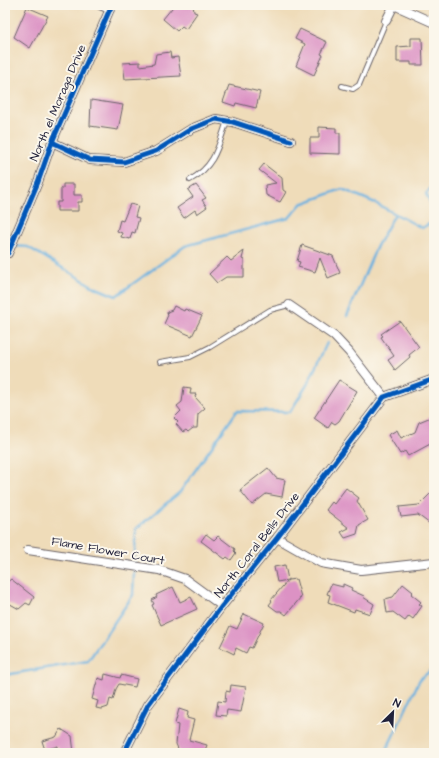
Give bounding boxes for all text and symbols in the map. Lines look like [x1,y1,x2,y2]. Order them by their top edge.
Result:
street label: North el Moraga Drive [26,42,91,164]
street label: North Coral Bells Drive [210,488,304,601]
street label: Flame Flower Court [50,533,166,569]
north arrow [373,692,413,732]
text: N [391,695,403,712]

